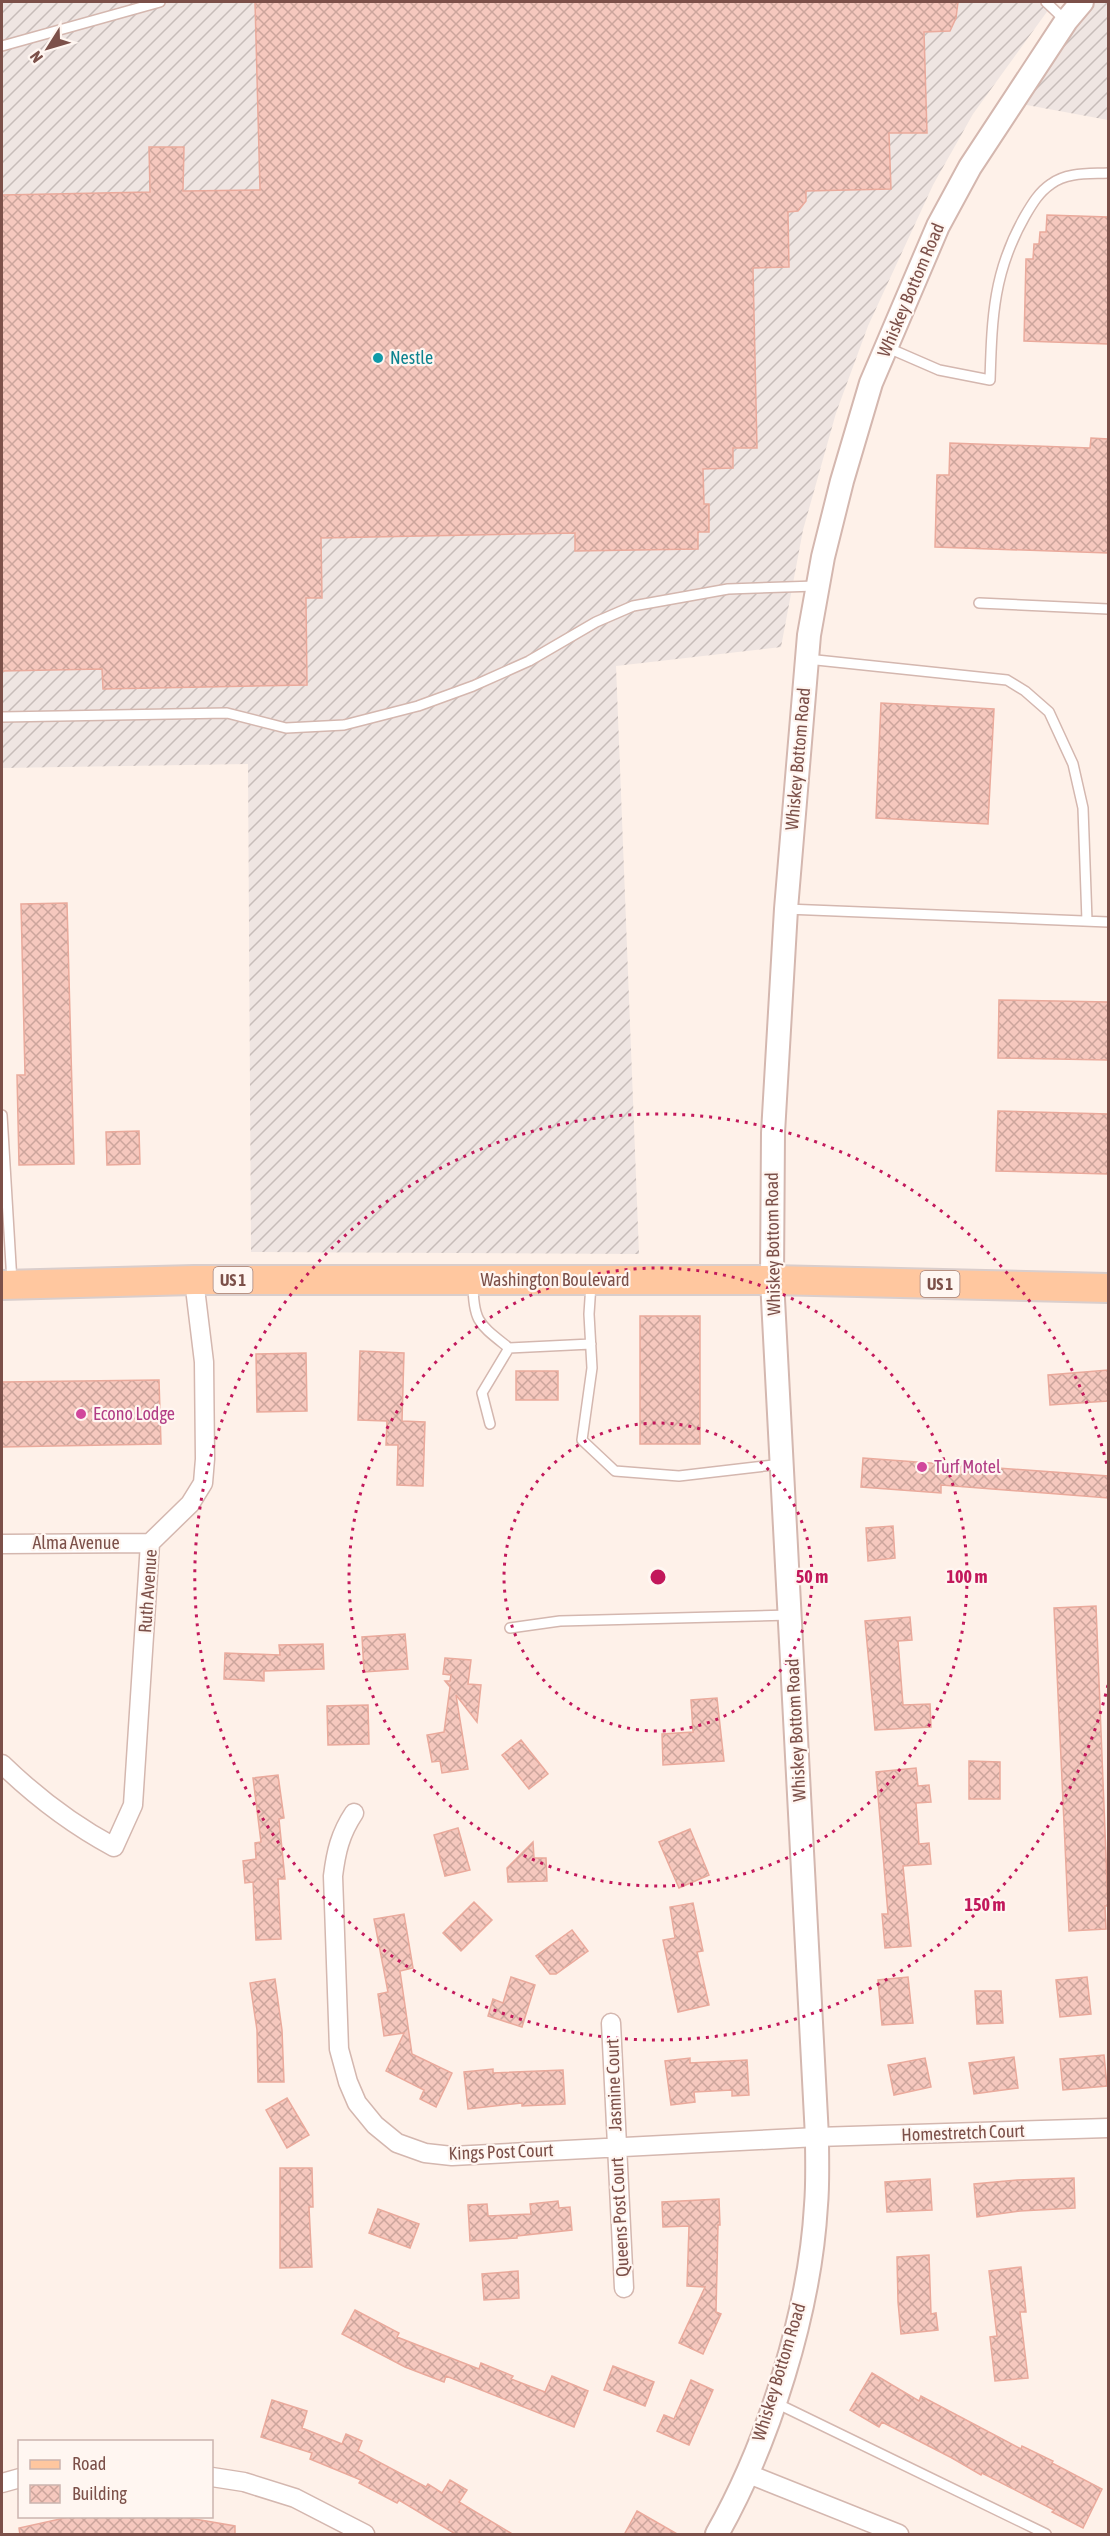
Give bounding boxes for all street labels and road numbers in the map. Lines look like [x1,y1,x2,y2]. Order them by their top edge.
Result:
street label: Whiskey Bottom Road [873,220,948,360]
street label: Whiskey Bottom Road [781,687,814,831]
street label: Whiskey Bottom Road [761,1172,784,1316]
road number: US 1 [214,1267,252,1293]
street label: Washington Boulevard [481,1269,629,1290]
road number: US 1 [920,1271,960,1297]
street label: Alma Avenue [32,1532,120,1553]
street label: Ruth Avenue [134,1548,161,1634]
street label: Whiskey Bottom Road [781,1658,810,1802]
street label: Jasmine Court [601,2038,626,2132]
street label: Homestretch Court [901,2120,1025,2145]
street label: Kings Post Court [448,2139,554,2164]
street label: Queens Post Court [606,2157,633,2277]
street label: Whiskey Bottom Road [748,2300,809,2443]

